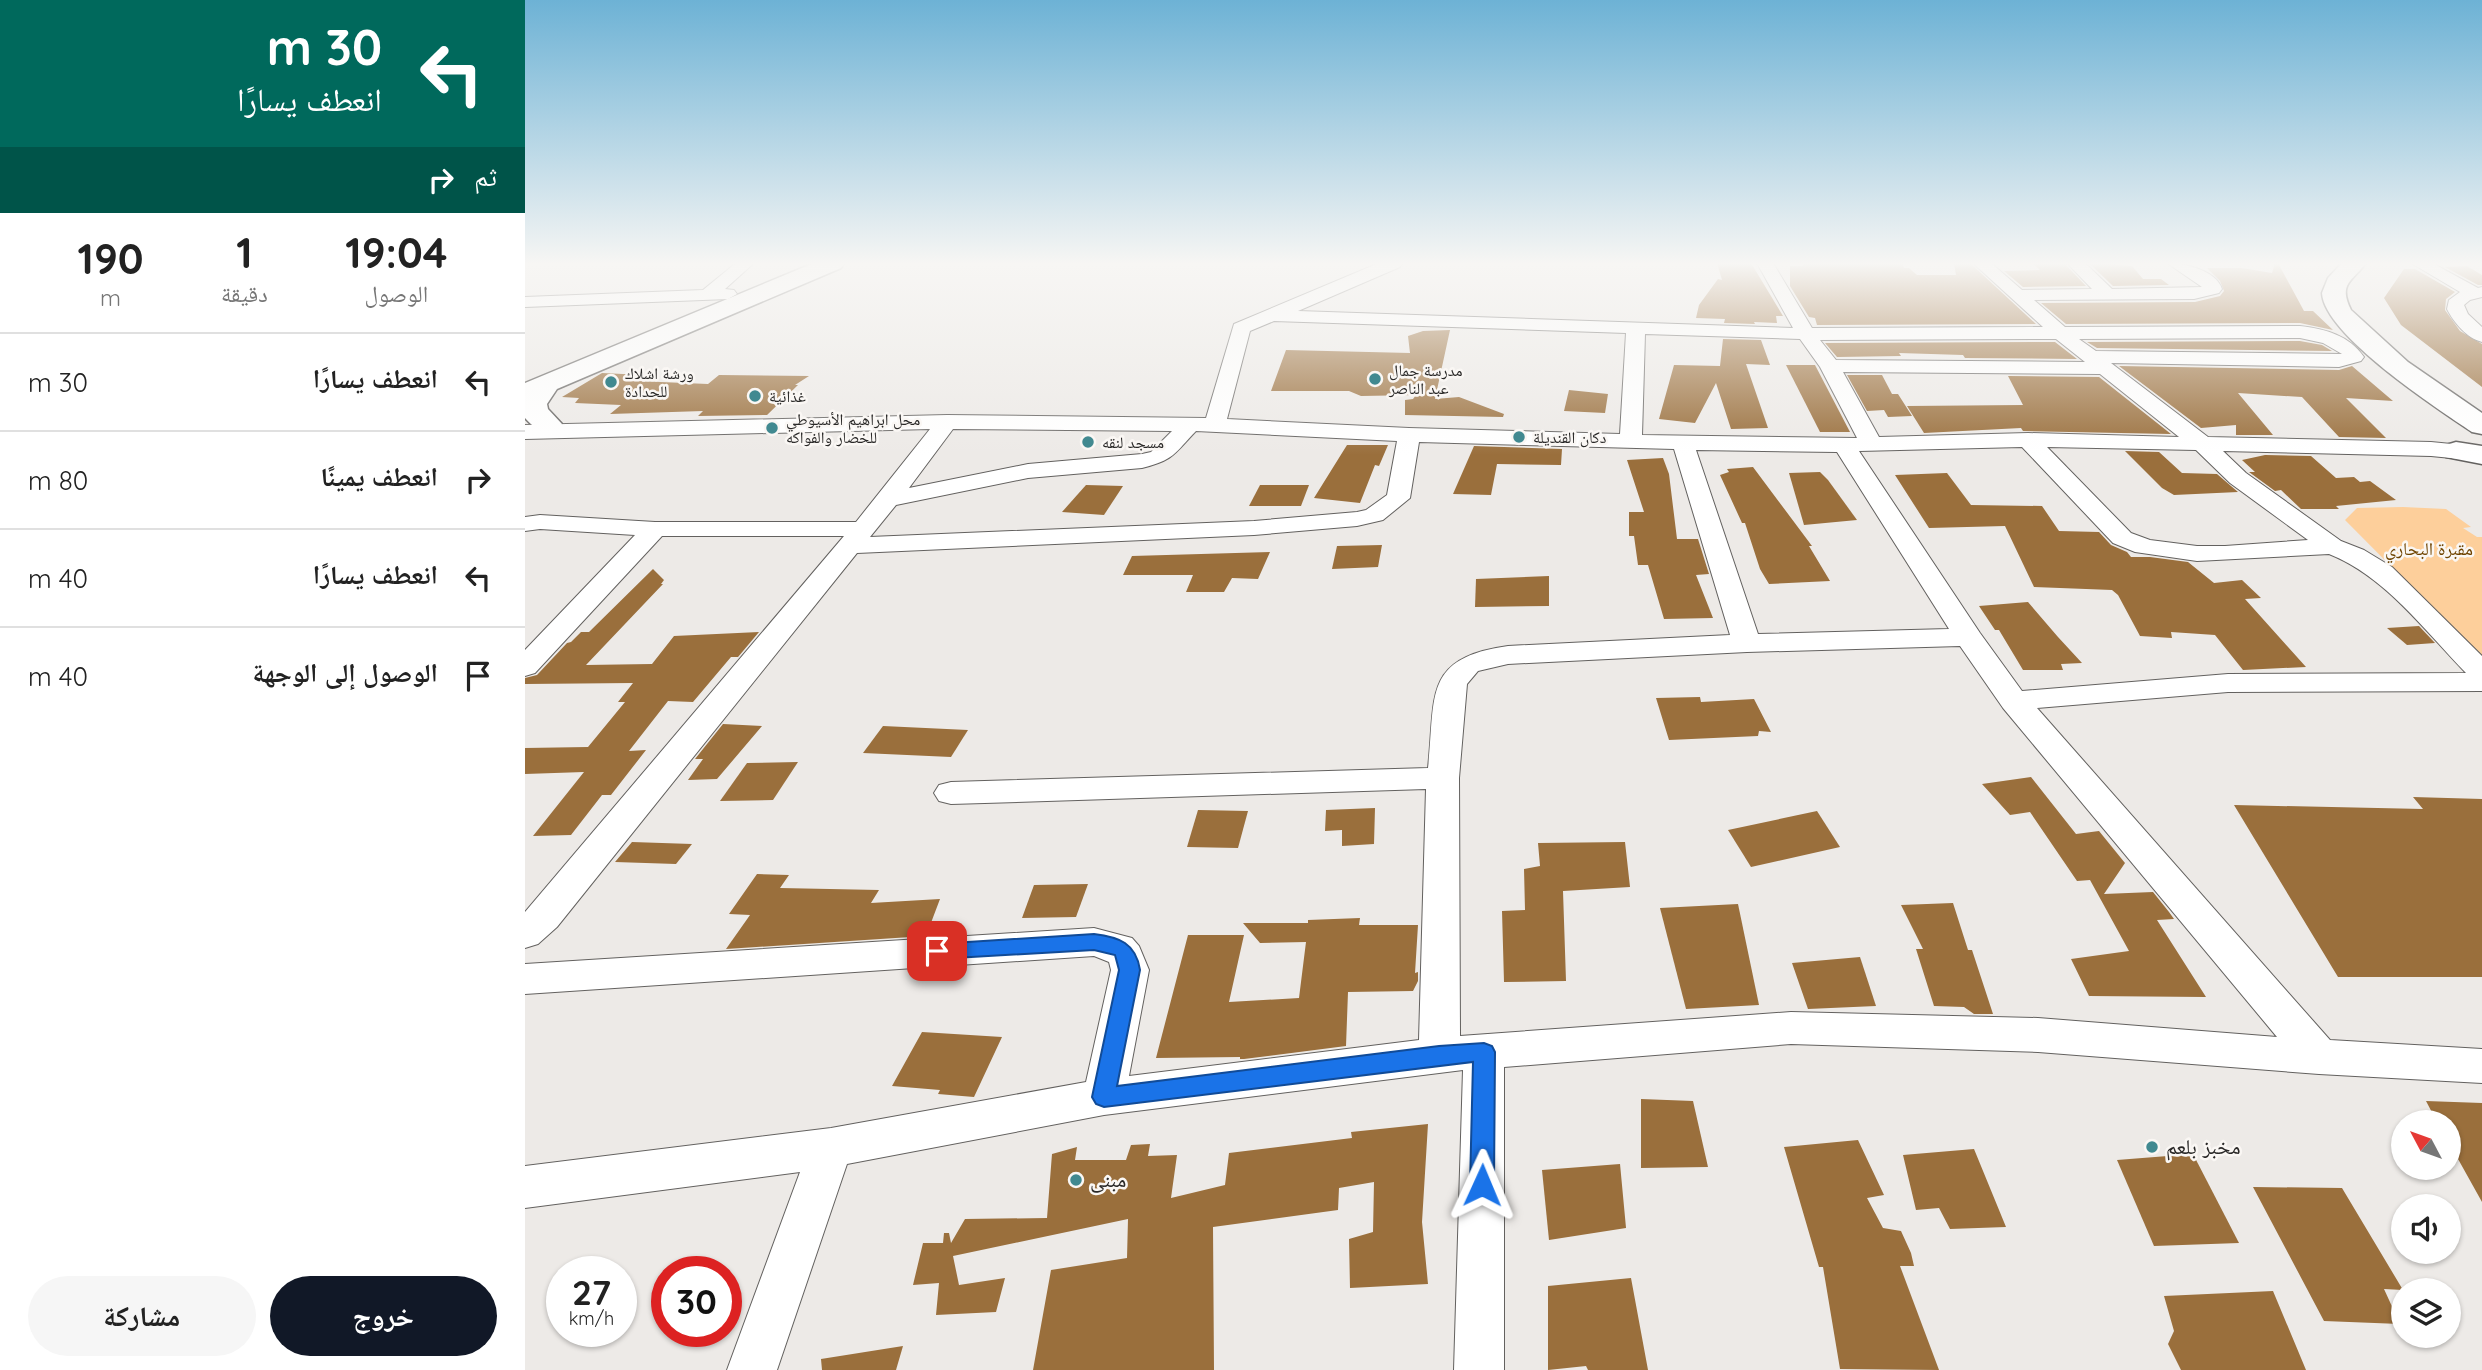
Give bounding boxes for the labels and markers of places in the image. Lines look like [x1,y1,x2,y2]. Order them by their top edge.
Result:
place label: مدرسة جمال عبد الناصر [1388,360,1463,398]
place label: ورشة اشلاك للحدادة [625,363,694,401]
marker: مدرسة جمال عبد الناصر [1367,371,1383,387]
marker: ورشة اشلاك للحدادة [603,374,619,390]
place label: غذائية [769,386,806,406]
marker: غذائية [747,388,763,404]
place label: محل ابراهيم الأسيوطي للخضار والفواكه [786,409,920,447]
marker: محل ابراهيم الأسيوطي للخضار والفواكه [764,420,780,436]
place label: دكان القنديلة [1533,427,1606,448]
marker: دكان القنديلة [1511,429,1527,445]
place label: مسجد لنقه [1102,432,1164,452]
marker: مسجد لنقه [1080,434,1096,450]
pin [907,921,967,981]
place label: مخبز بلعم [2166,1133,2241,1161]
marker: مخبز بلعم [2144,1139,2160,1155]
place label: مبنى [1090,1166,1126,1193]
marker: مبنى [1068,1172,1084,1188]

